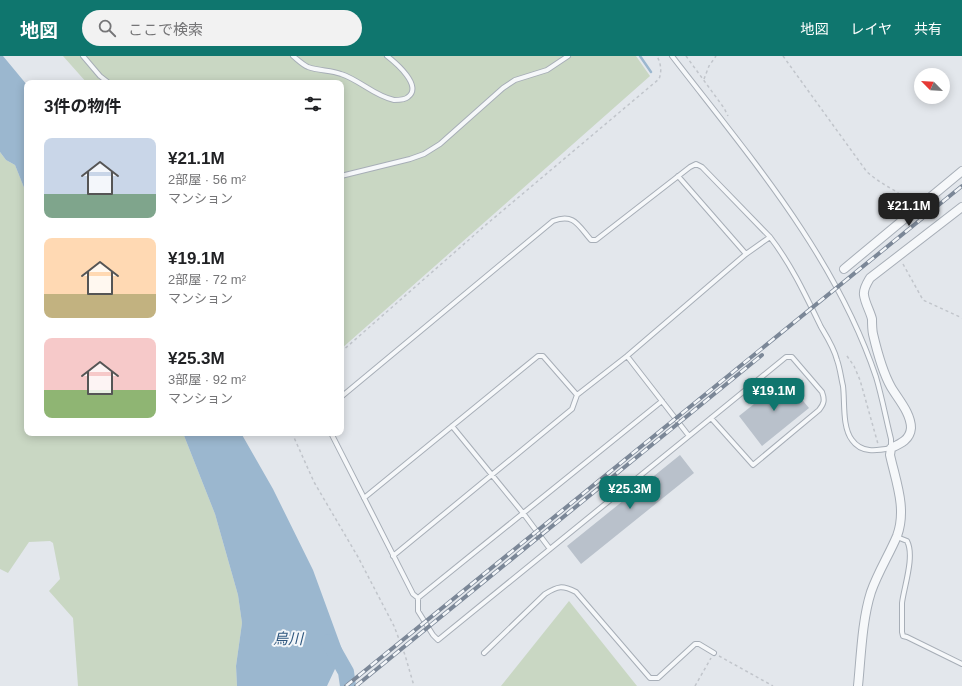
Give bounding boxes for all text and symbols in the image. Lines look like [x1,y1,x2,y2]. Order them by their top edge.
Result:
search box [82,10,362,46]
icon: search [96,17,118,39]
text: 地図 [20,20,58,41]
text: ここで検索 [128,21,203,38]
text: 地図 [800,21,828,37]
text: レイヤ [850,21,892,37]
text: 共有 [914,21,942,37]
north arrow [914,68,950,104]
map controls [914,68,950,104]
icon: filters [302,93,324,115]
text: 3件の物件 [44,97,121,116]
text: ¥21.1M [168,149,225,168]
icon: home [76,154,124,202]
text: 2部屋 · 56 m² [168,172,246,187]
text: マンション [168,191,233,206]
pin: ¥21.1M [876,193,942,227]
text: ¥21.1M [887,198,931,213]
text: ¥19.1M [168,249,225,268]
icon: home [76,254,124,302]
text: 2部屋 · 72 m² [168,272,246,287]
text: マンション [168,291,233,306]
text: ¥25.3M [168,349,225,368]
icon: home [76,354,124,402]
text: 3部屋 · 92 m² [168,372,246,387]
pin: ¥19.1M [741,378,807,412]
text: ¥19.1M [752,383,796,398]
text: マンション [168,391,233,406]
pin: ¥25.3M [597,476,663,510]
text: ¥25.3M [608,481,652,496]
water label: 烏川 [273,630,305,647]

